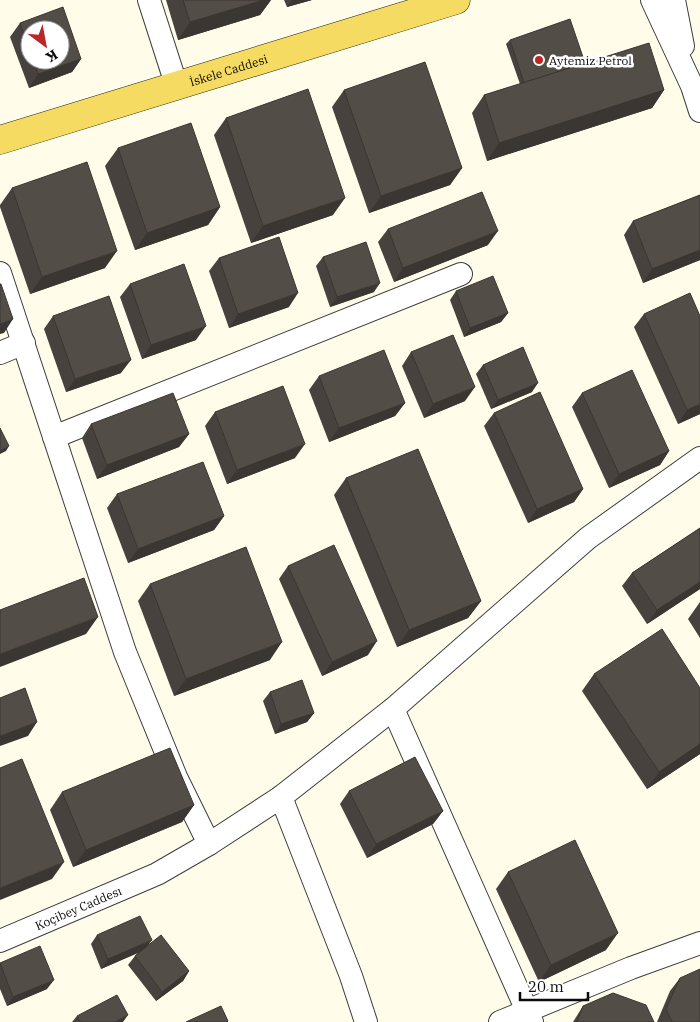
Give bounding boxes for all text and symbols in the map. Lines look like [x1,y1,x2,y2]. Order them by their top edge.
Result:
north arrow [20,20,70,70]
text: K [42,46,61,67]
street label: İskele Caddesi [188,51,270,89]
place label: Aytemiz Petrol [549,53,632,68]
marker: Aytemiz Petrol [533,54,545,66]
street label: Koçibey Caddesı [33,882,124,933]
scale bar [520,970,588,1002]
text: 20 m [528,977,564,996]

